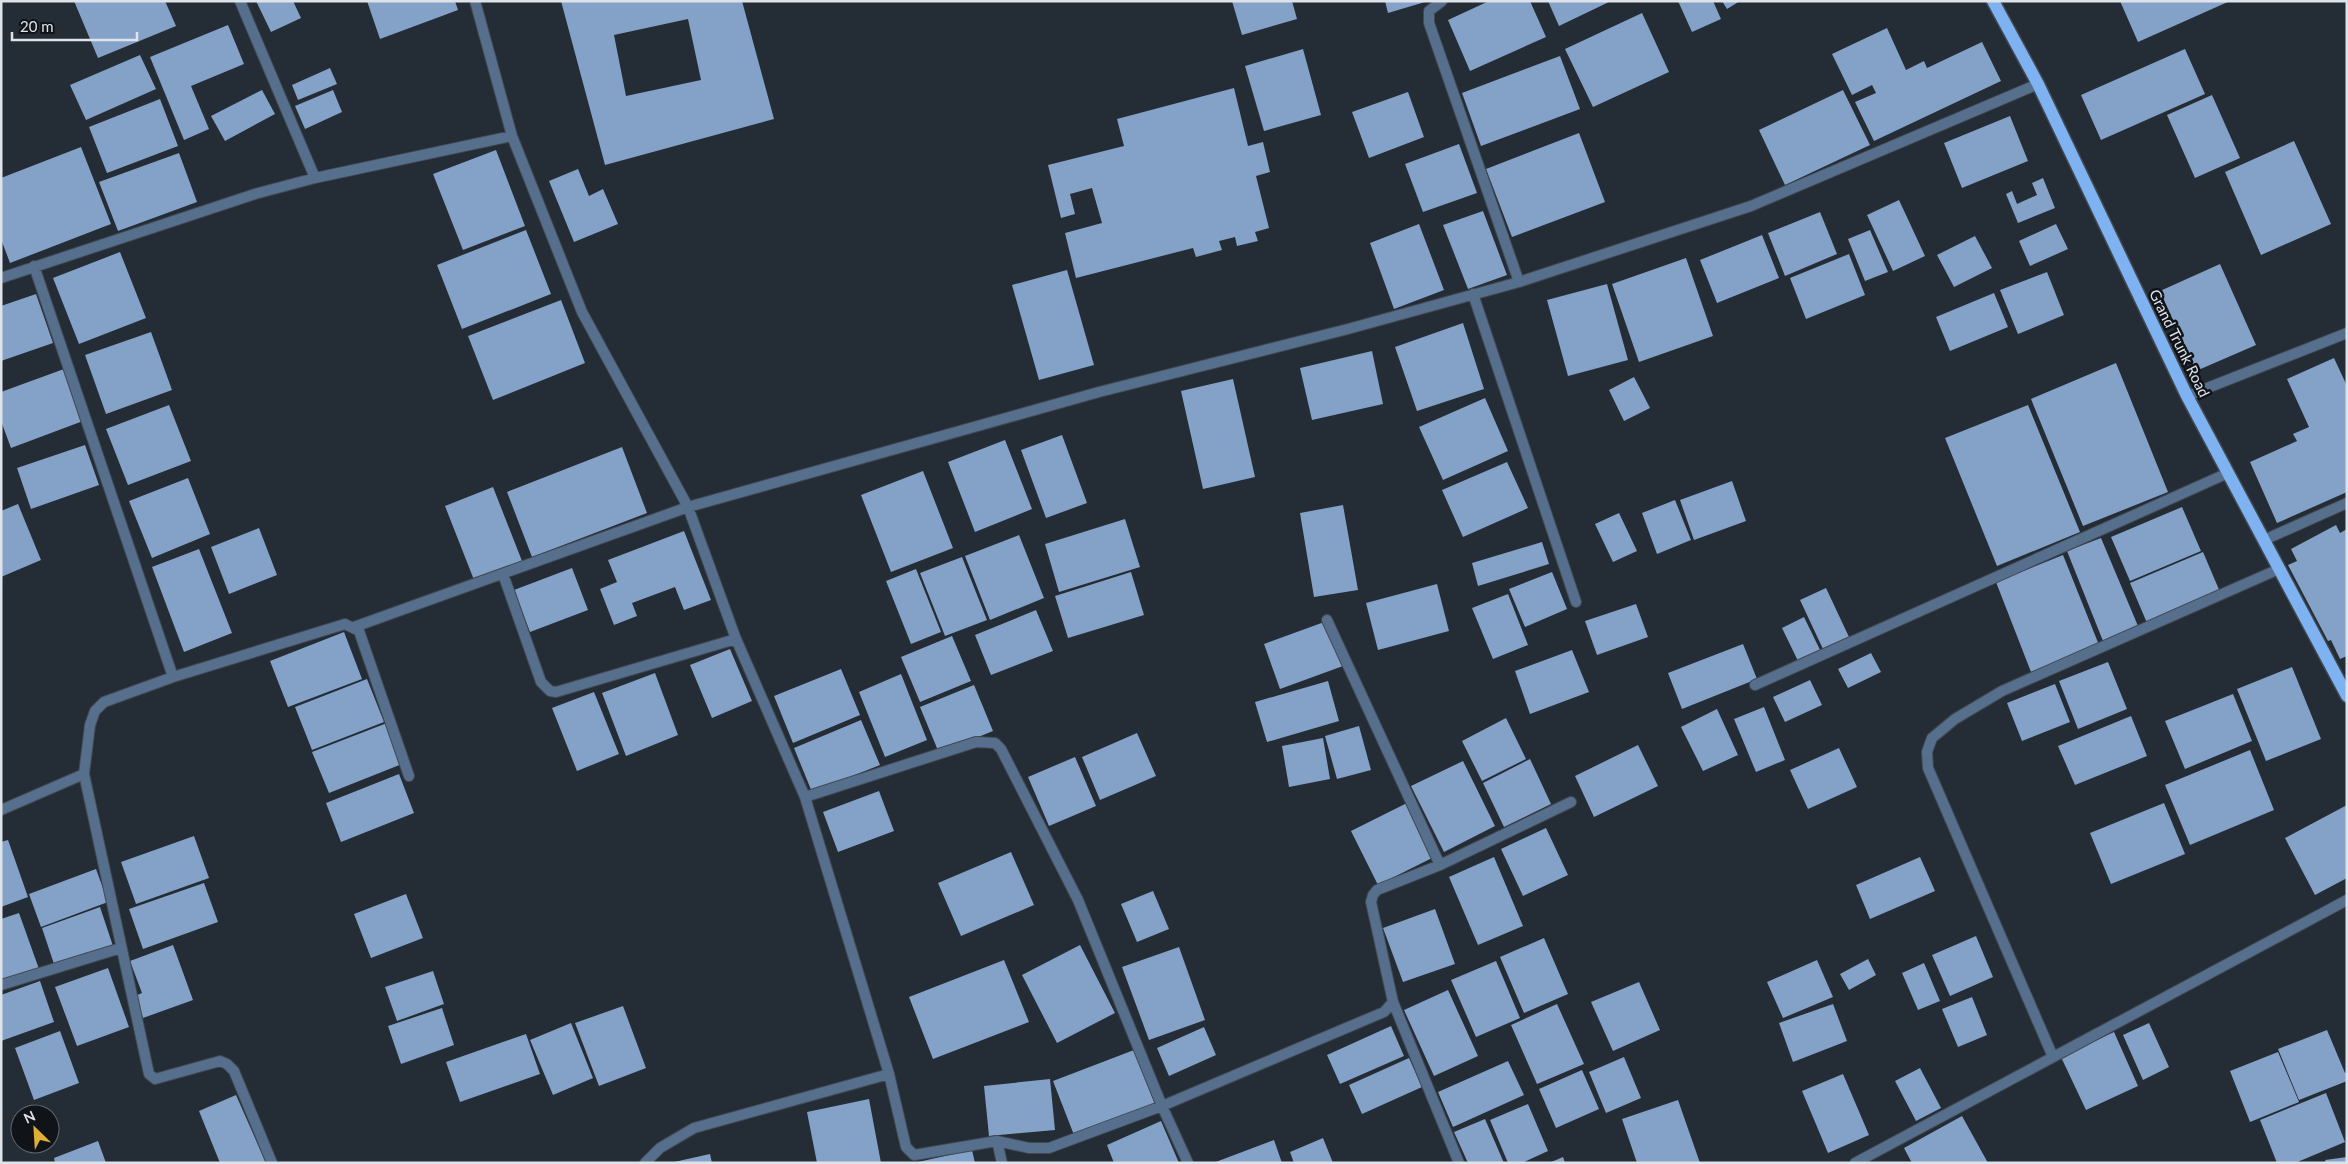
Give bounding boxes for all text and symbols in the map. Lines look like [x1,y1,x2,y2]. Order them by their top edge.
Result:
scale bar [12,10,138,42]
text: 20 m [20,17,54,35]
street label: Grand Trunk Road [2146,286,2214,400]
north arrow [10,1104,60,1154]
text: N [21,1107,38,1127]

